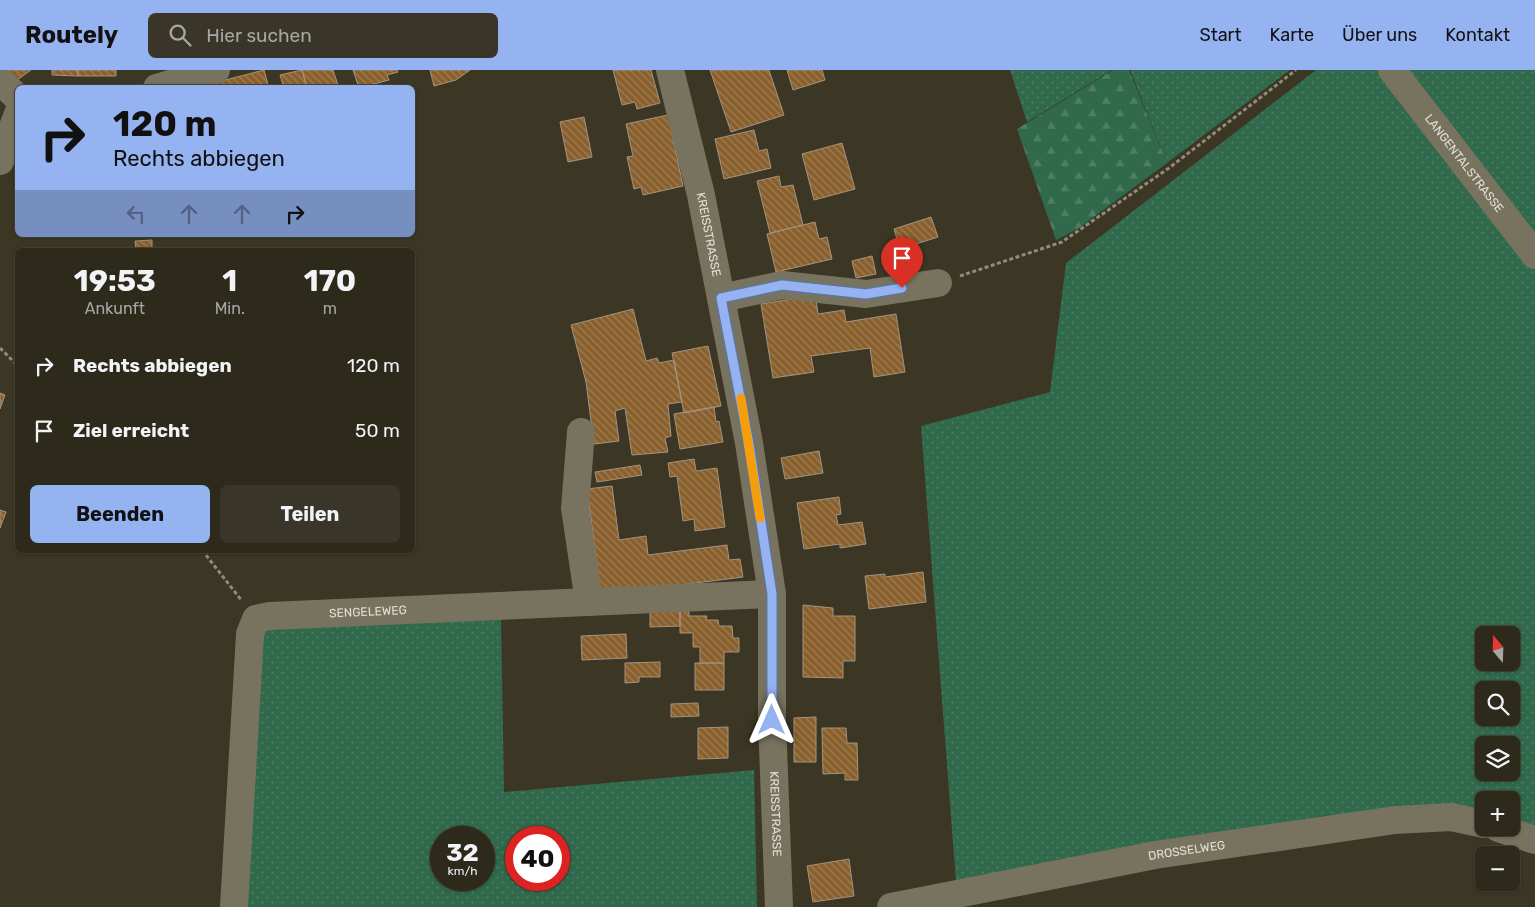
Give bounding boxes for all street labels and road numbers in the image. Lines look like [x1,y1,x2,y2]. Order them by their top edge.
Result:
street label: LANGENTALSTRASSE [1422,112,1506,215]
street label: KREISSTRASSE [694,191,724,278]
street label: SENGELEWEG [329,603,407,620]
street label: KREISSTRASSE [767,771,784,857]
street label: DROSSELWEG [1147,838,1226,863]

